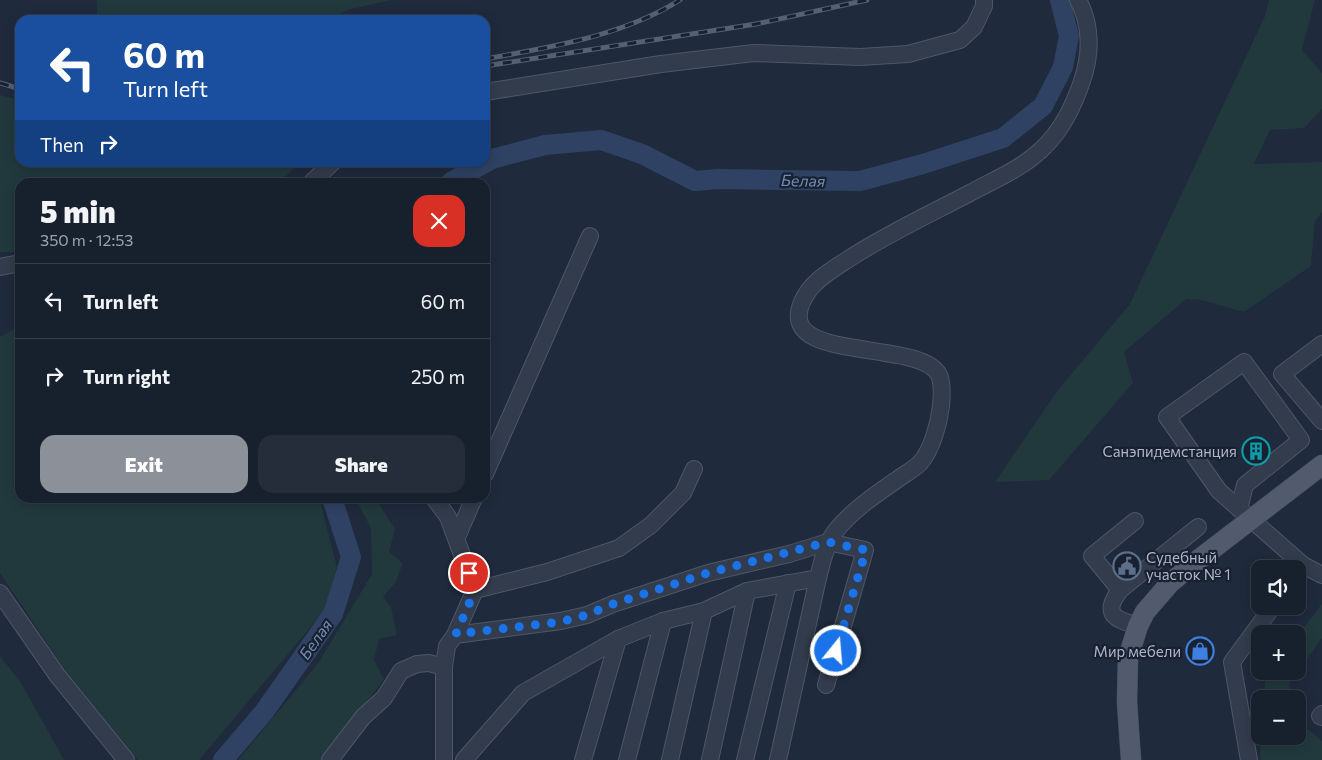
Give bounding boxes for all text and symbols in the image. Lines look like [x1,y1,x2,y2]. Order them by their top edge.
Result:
text: 60 m [123,32,205,75]
icon: left [40,35,105,100]
text: Turn left [123,75,208,102]
icon: right [94,130,122,158]
text: Then [40,133,84,156]
water label: Белая [781,170,825,190]
text: 5 min [40,192,116,229]
button: close [413,195,465,247]
text: 350 m · 12:53 [40,230,134,249]
icon: left [40,287,68,315]
text: Turn left [83,290,158,313]
text: 60 m [421,290,465,313]
icon: right [40,362,68,390]
text: Turn right [83,365,170,388]
text: 250 m [411,365,465,388]
button: Exit [40,435,248,493]
button: Share [258,435,465,493]
building icon: Санэпидемстанция [1241,436,1271,466]
place label: Санэпидемстанция [1102,442,1237,460]
place label: Судебный участок № 1 [1146,548,1231,583]
public building icon: Судебный участок № 1 [1112,551,1142,581]
pin [448,552,490,594]
icon: arrive [455,559,483,587]
map controls [1251,560,1306,745]
button: sound [1251,560,1306,615]
water label: Белая [294,615,336,663]
position arrow [809,624,861,676]
button: + [1251,625,1306,680]
shop icon: Мир мебели [1185,636,1215,666]
place label: Мир мебели [1094,642,1181,660]
button: − [1251,690,1306,745]

